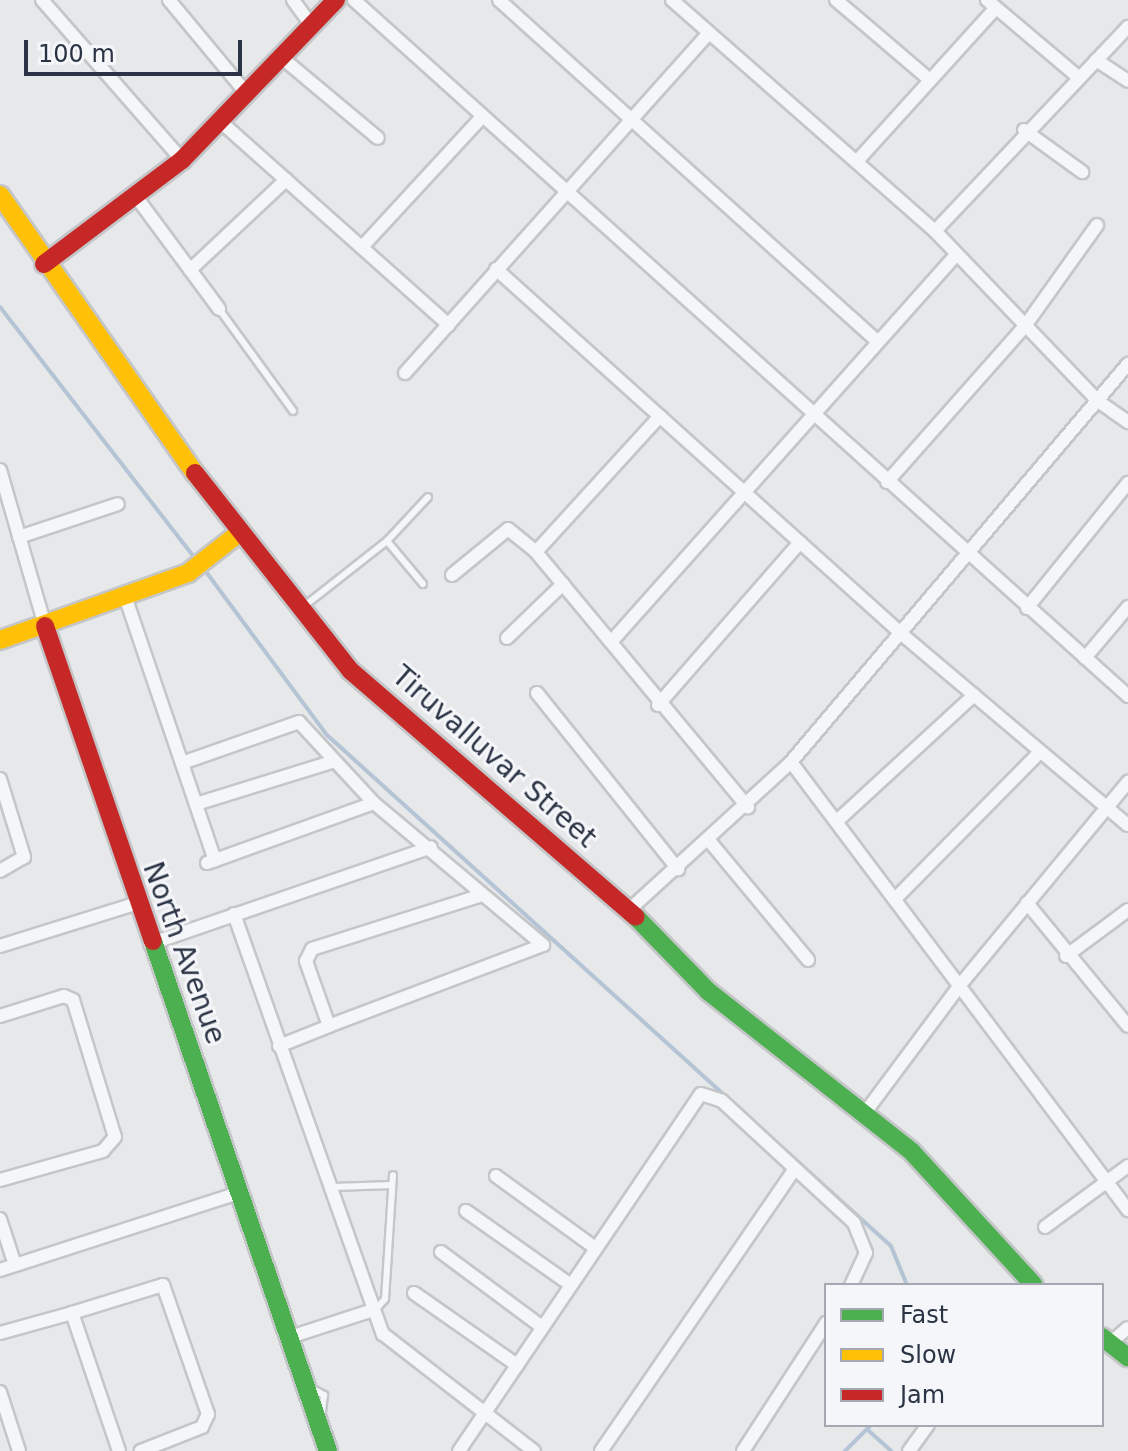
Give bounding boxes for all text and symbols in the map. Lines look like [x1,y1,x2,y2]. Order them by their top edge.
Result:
scale bar [28,24,246,74]
text: 100 m [38,40,115,68]
street label: Tiruvalluvar Street [385,659,603,855]
street label: North Avenue [136,857,232,1049]
legend [824,1283,1104,1427]
text: Fast [900,1301,948,1329]
text: Slow [900,1341,956,1369]
text: Jam [900,1381,945,1409]

